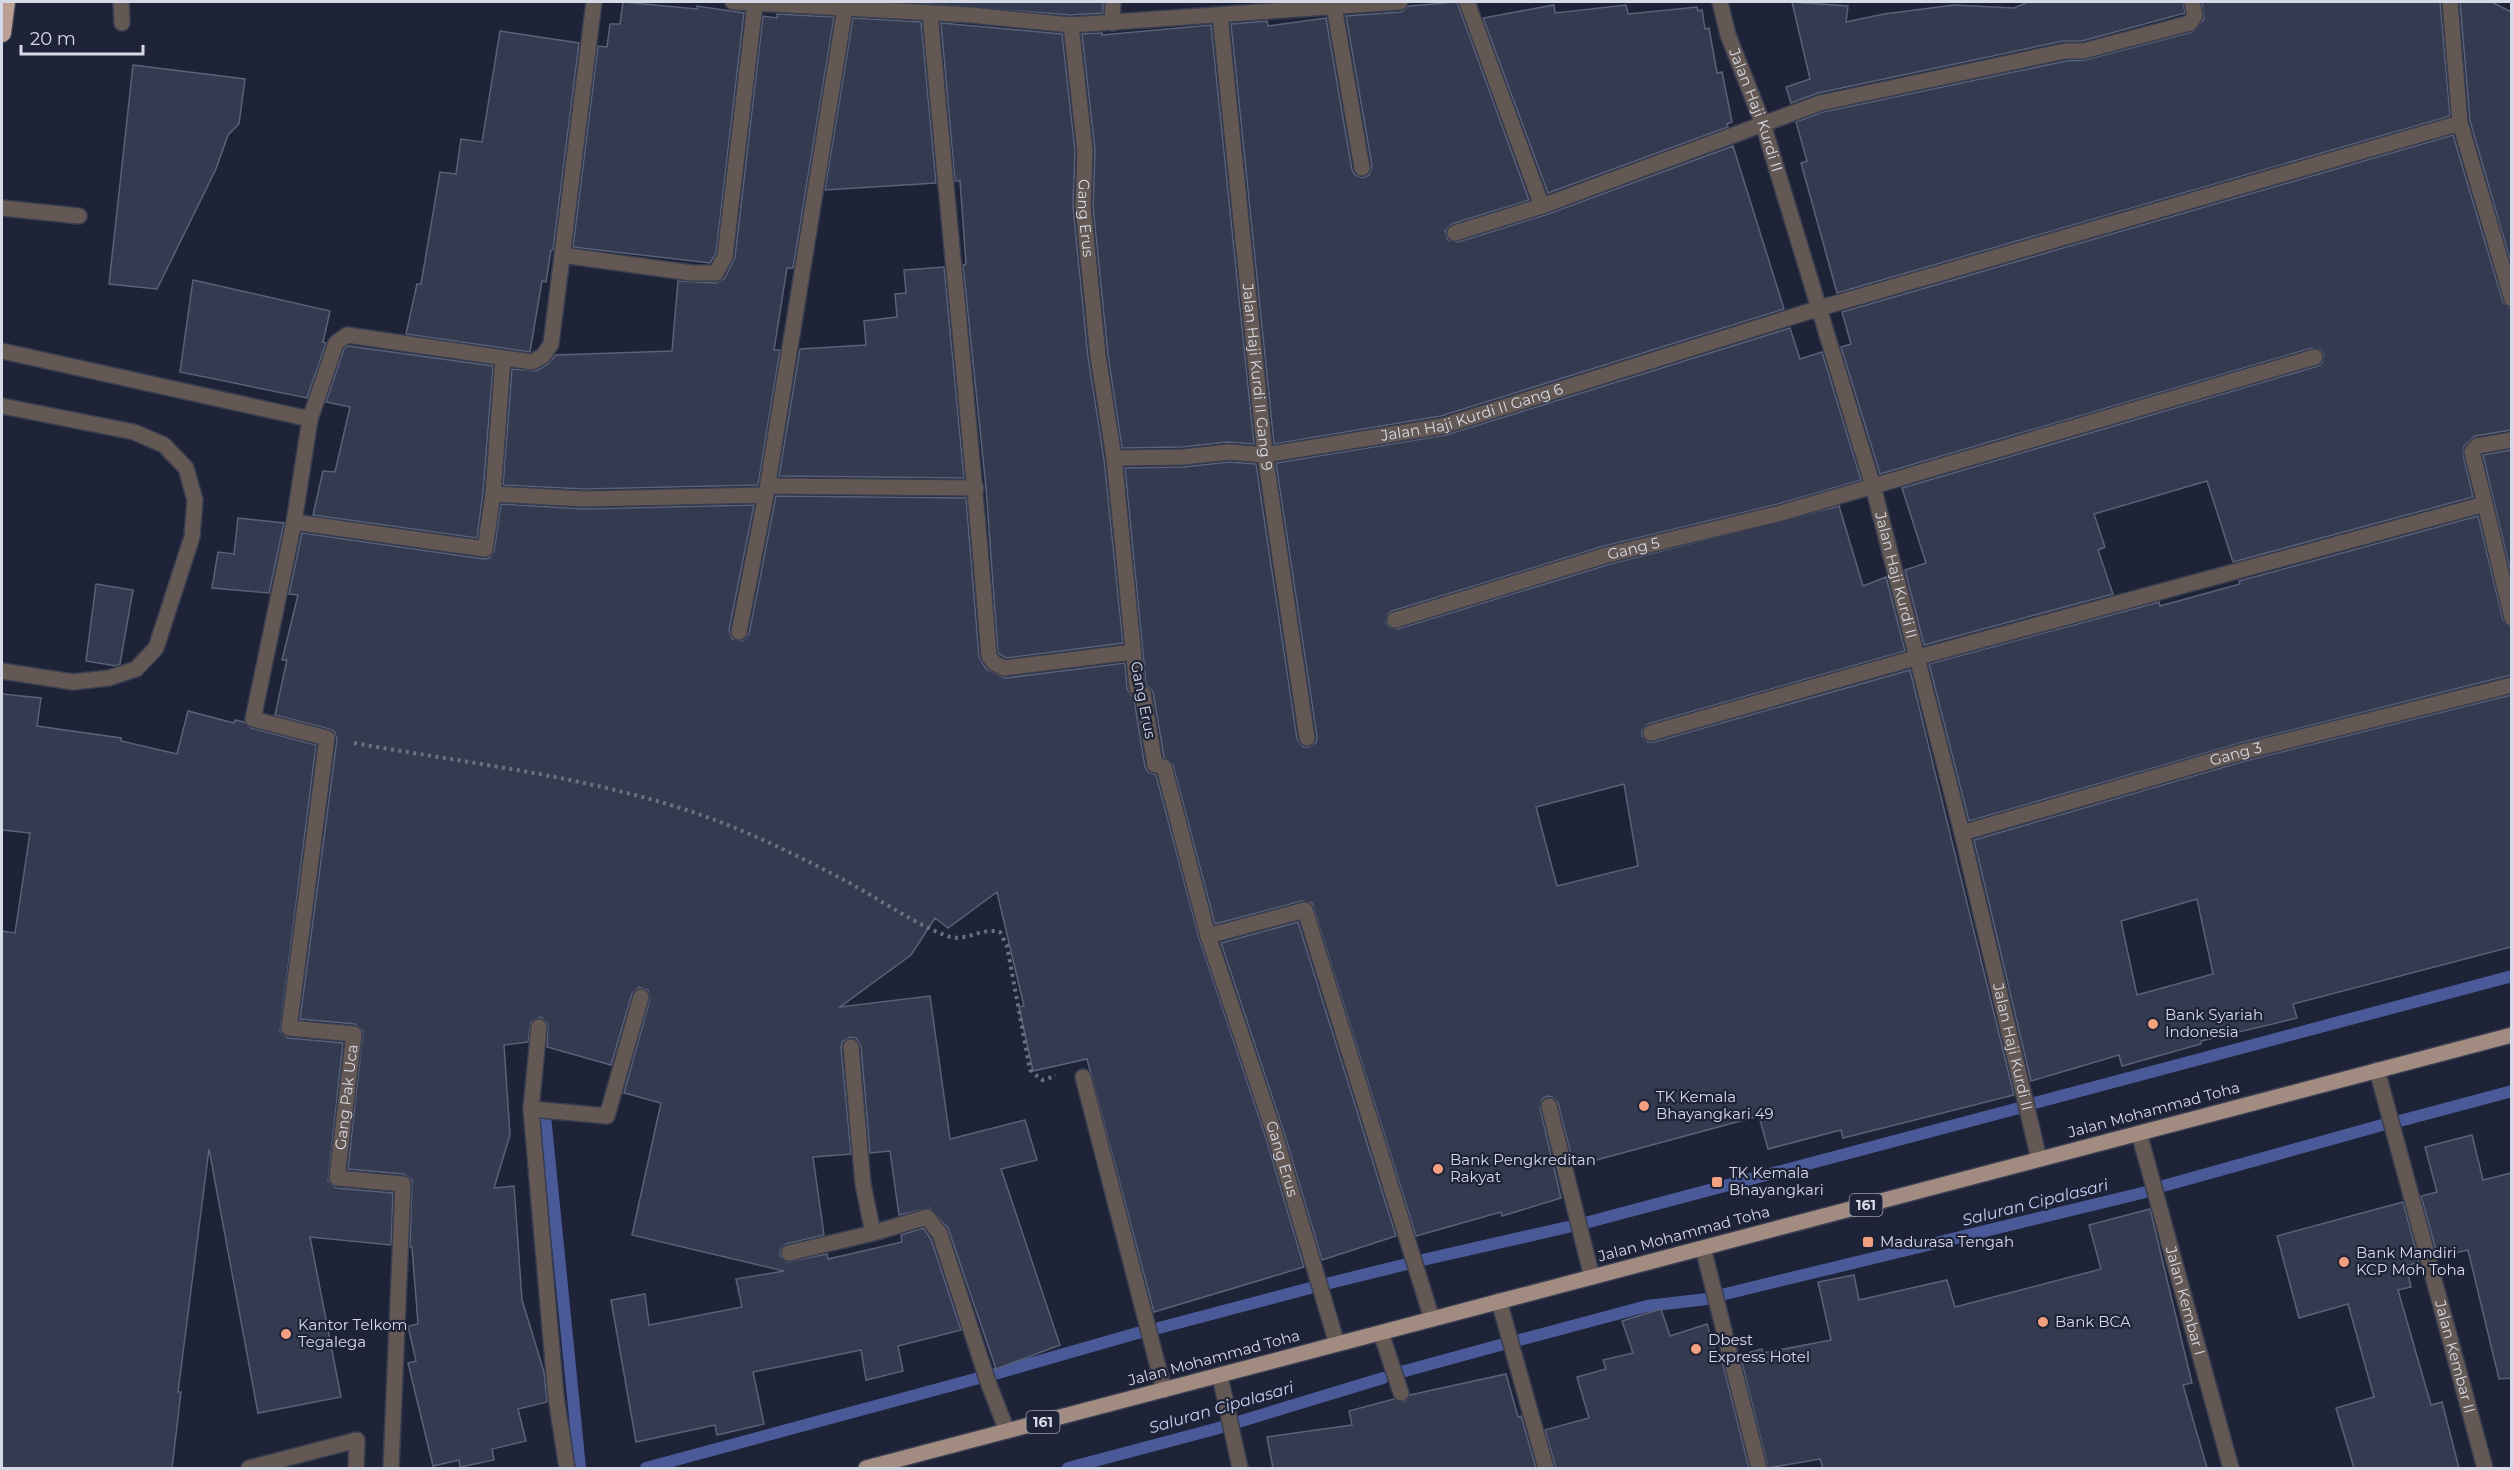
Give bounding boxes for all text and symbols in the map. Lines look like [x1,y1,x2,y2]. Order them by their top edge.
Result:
scale bar [21,18,142,56]
text: 20 m [30,28,76,50]
street label: Jalan Haji Kurdi II [1725,44,1787,174]
street label: Gang Erus [1074,179,1098,258]
street label: Jalan Haji Kurdi II Gang 9 [1238,282,1277,472]
street label: Jalan Haji Kurdi II Gang 6 [1378,379,1565,445]
street label: Jalan Haji Kurdi II [1871,509,1922,640]
street label: Gang 5 [1605,533,1662,564]
street label: Gang Erus [1127,660,1160,740]
street label: Gang 3 [2207,737,2264,770]
street label: Jalan Haji Kurdi II [1989,980,2037,1112]
place label: Bank Syariah Indonesia [2165,1005,2263,1041]
marker: Bank Syariah Indonesia [2146,1017,2160,1031]
street label: Gang Pak Uca [330,1043,362,1151]
street label: Jalan Mohammad Toha [2065,1077,2242,1142]
place label: TK Kemala Bhayangkari 49 [1656,1087,1774,1123]
marker: TK Kemala Bhayangkari 49 [1637,1099,1651,1113]
street label: Gang Erus [1262,1118,1303,1199]
place label: Bank Pengkreditan Rakyat [1450,1150,1596,1186]
marker: Bank Pengkreditan Rakyat [1431,1162,1445,1176]
place label: TK Kemala Bhayangkari [1729,1163,1824,1199]
marker: TK Kemala Bhayangkari [1710,1175,1724,1189]
water label: Saluran Cipalasari [1960,1175,2111,1230]
road number: 161 [1850,1194,1882,1216]
street label: Jalan Mohammad Toha [1595,1201,1772,1266]
place label: Madurasa Tengah [1880,1232,2014,1251]
marker: Madurasa Tengah [1861,1235,1875,1249]
street label: Jalan Kembar I [2161,1243,2210,1357]
place label: Bank Mandiri KCP Moh Toha [2356,1243,2465,1279]
marker: Bank Mandiri KCP Moh Toha [2337,1255,2351,1269]
street label: Jalan Kembar II [2431,1297,2480,1415]
place label: Bank BCA [2055,1312,2131,1331]
place label: Kantor Telkom Tegalega [298,1315,407,1351]
marker: Bank BCA [2036,1315,2050,1329]
street label: Jalan Mohammad Toha [1125,1325,1302,1390]
marker: Kantor Telkom Tegalega [279,1327,293,1341]
place label: Dbest Express Hotel [1708,1330,1810,1366]
marker: Dbest Express Hotel [1689,1342,1703,1356]
water label: Saluran Cipalasari [1147,1378,1296,1437]
road number: 161 [1026,1411,1060,1433]

